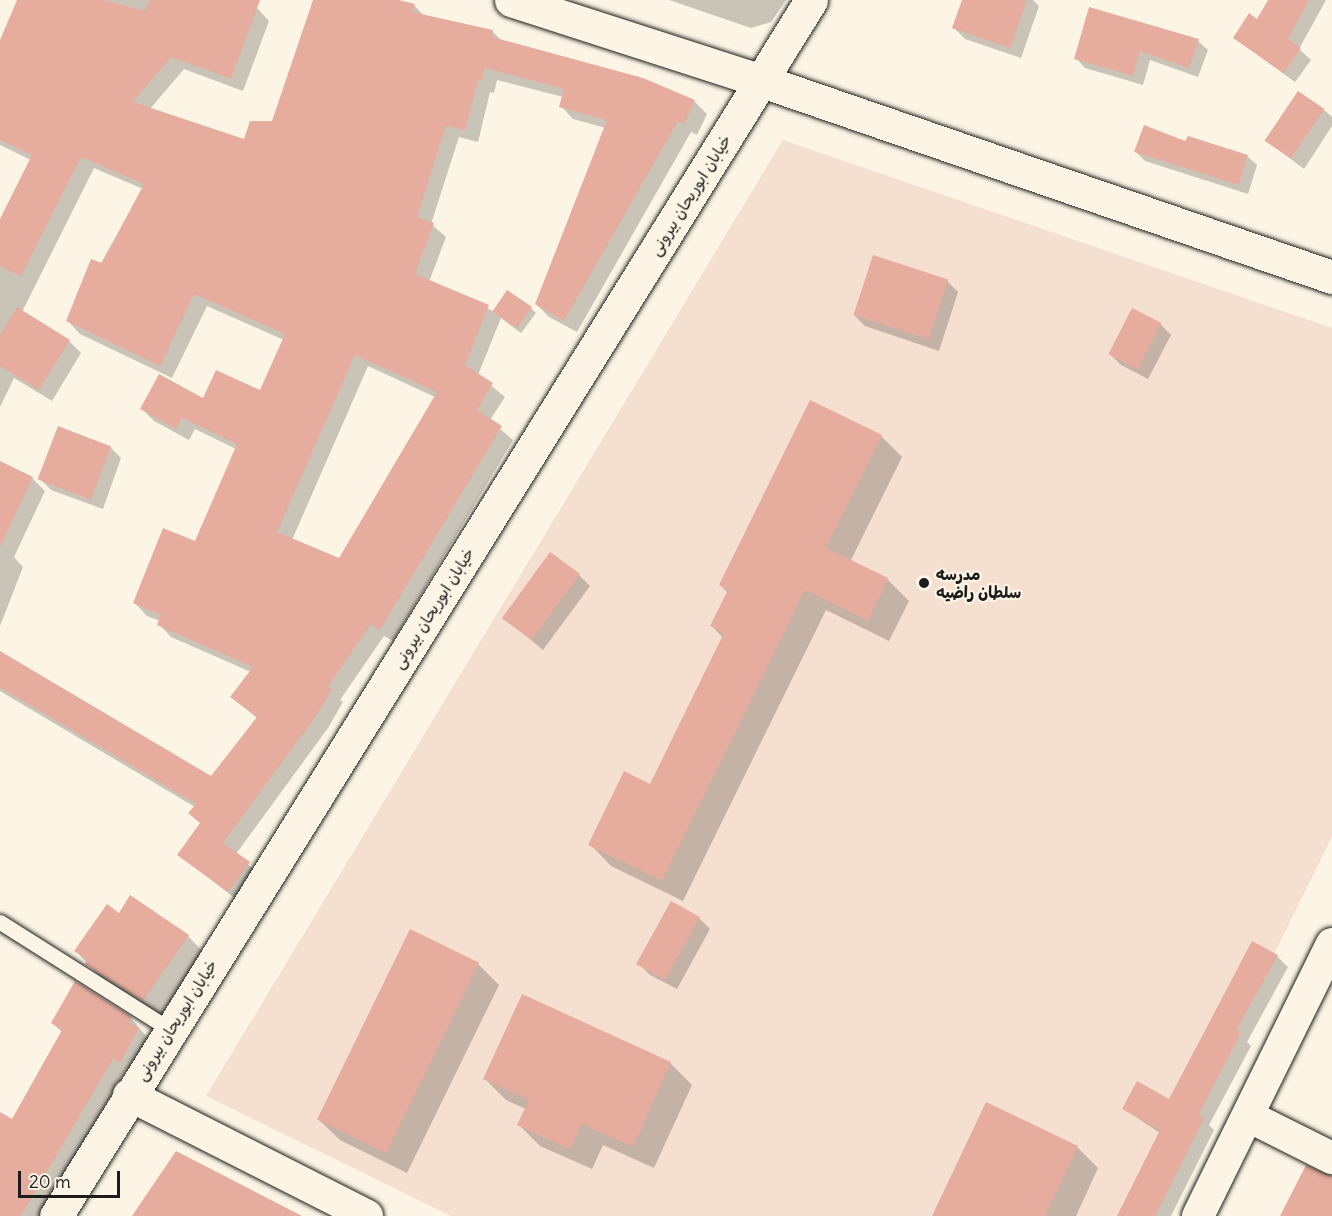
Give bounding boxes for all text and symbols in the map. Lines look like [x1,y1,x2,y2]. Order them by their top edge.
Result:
street label: خیابان ابوریحان بیرونی [645,131,735,259]
street label: خیابان ابوریحان بیرونی [388,544,478,672]
place label: مدرسه سلطان راضیه [936,564,1021,602]
marker: مدرسه سلطان راضیه [917,576,931,590]
street label: خیابان ابوریحان بیرونی [131,956,221,1084]
scale bar [21,1159,123,1197]
text: 20 m [29,1170,71,1193]

